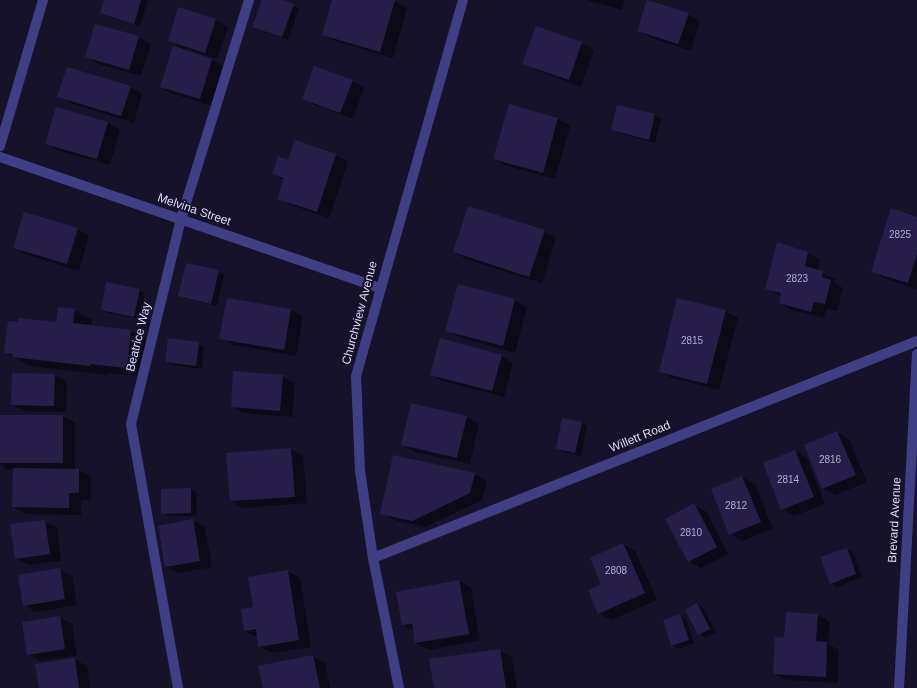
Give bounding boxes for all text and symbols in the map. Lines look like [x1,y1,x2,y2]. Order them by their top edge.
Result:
street label: Melvina Street [155,191,233,229]
house number: 2825 [889,229,911,241]
street label: Churchview Avenue [339,260,381,366]
house number: 2823 [786,273,808,285]
street label: Beatrice Way [123,301,155,373]
house number: 2815 [681,335,703,347]
street label: Willett Road [607,418,673,456]
house number: 2816 [819,454,841,466]
house number: 2814 [777,474,799,486]
street label: Brevard Avenue [886,477,904,563]
house number: 2812 [725,500,747,512]
house number: 2810 [680,527,702,539]
house number: 2808 [605,565,627,577]

